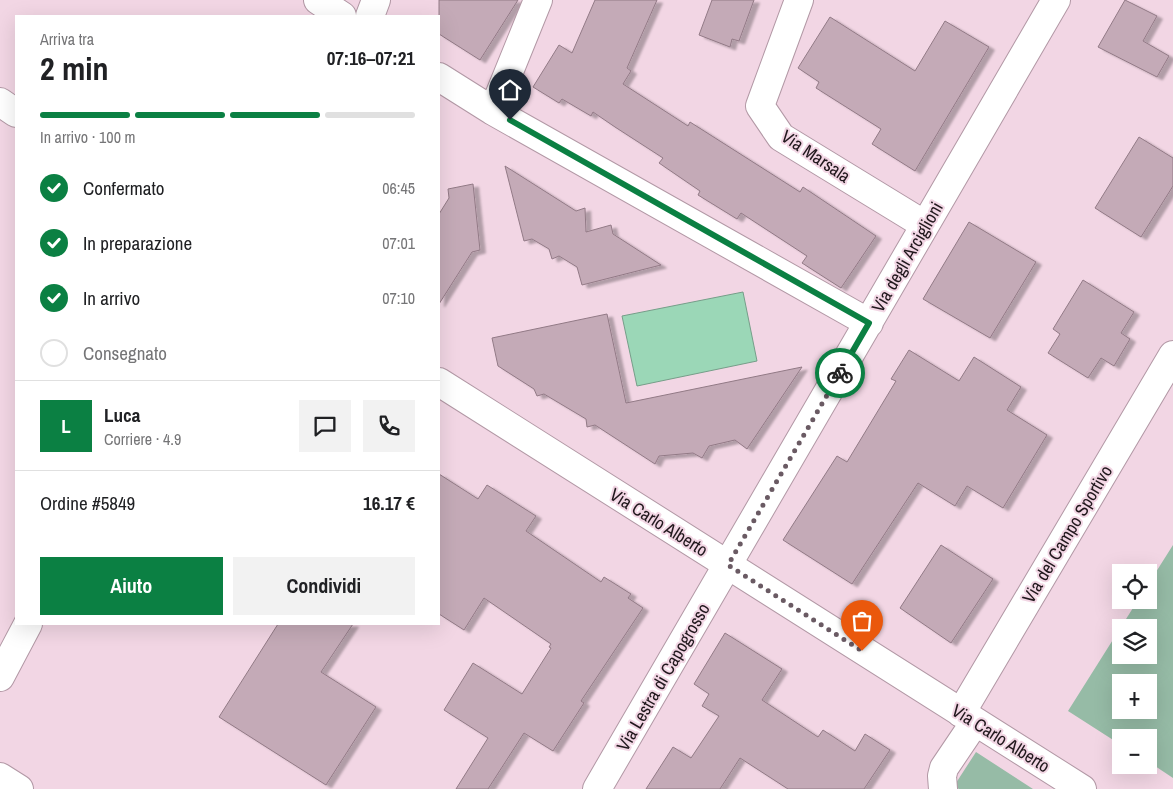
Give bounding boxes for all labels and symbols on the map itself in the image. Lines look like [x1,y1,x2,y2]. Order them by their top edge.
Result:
pin [489,69,531,120]
street label: Via Marsala [776,124,856,188]
street label: Via degli Arciglioni [865,197,949,317]
courier [815,348,865,398]
street label: Via del Campo Sportivo [1016,461,1118,607]
street label: Via Carlo Alberto [605,482,713,562]
street label: Via Lestra di Capogrosso [610,598,716,756]
pin [841,600,883,651]
street label: Via Carlo Alberto [947,698,1055,778]

